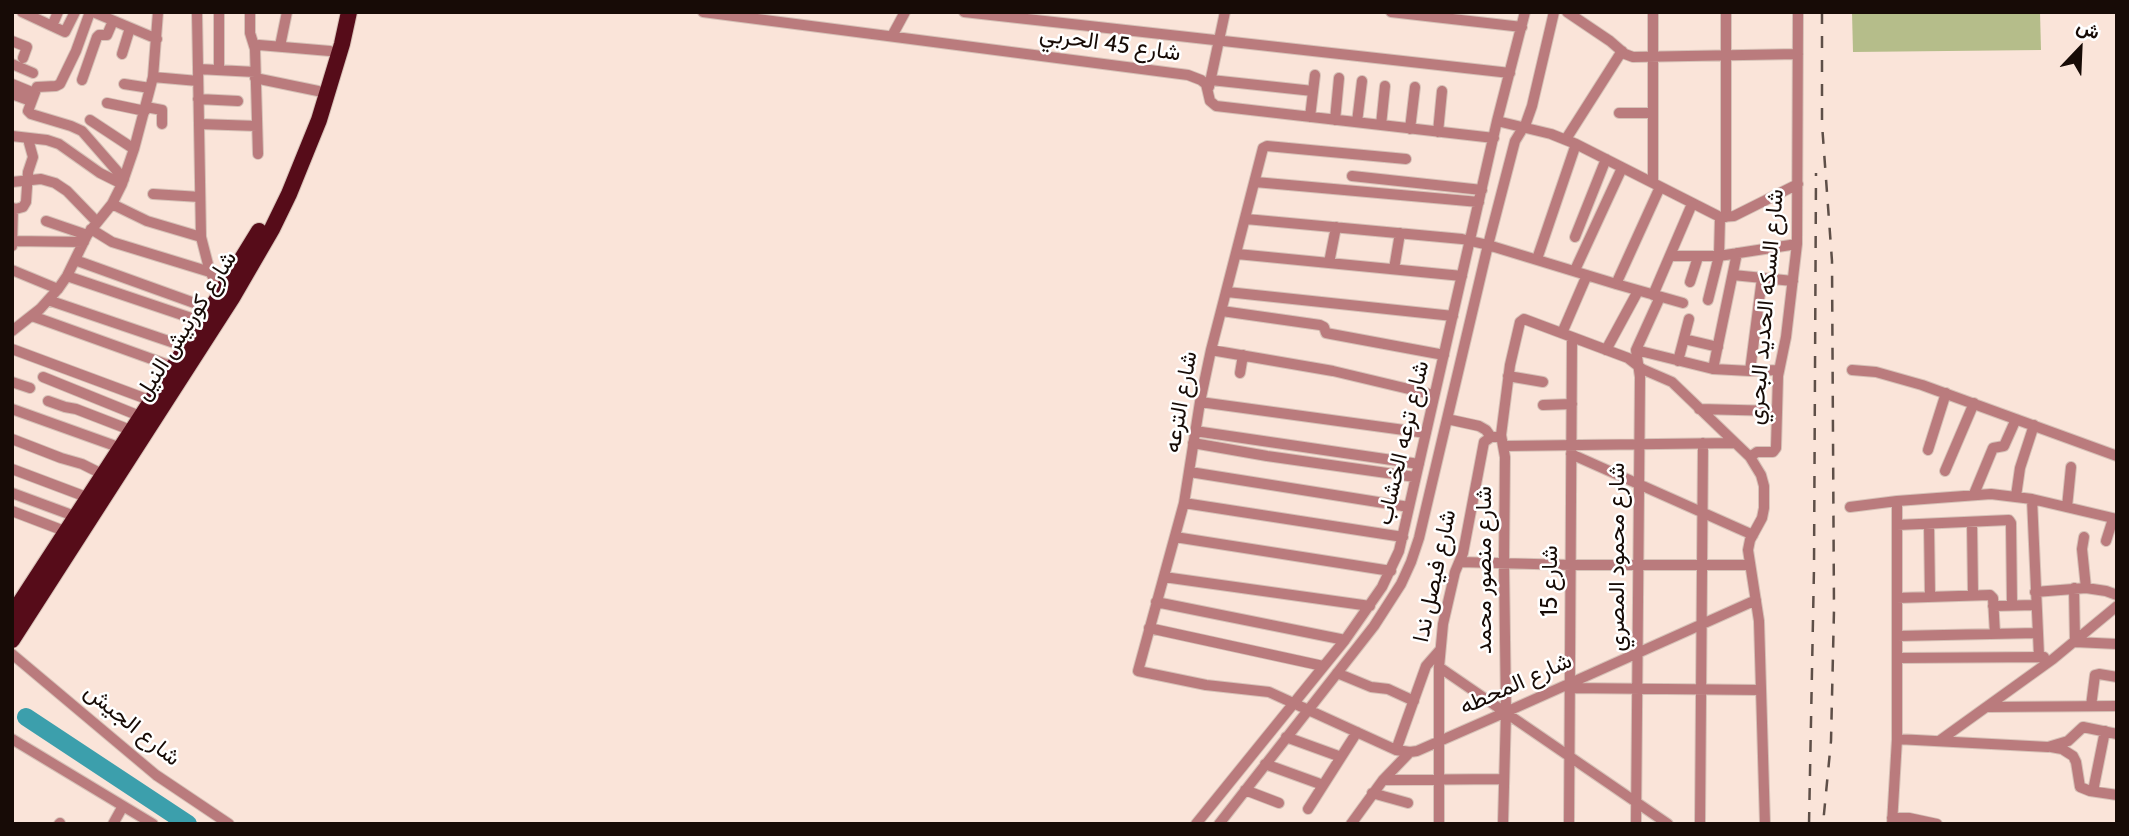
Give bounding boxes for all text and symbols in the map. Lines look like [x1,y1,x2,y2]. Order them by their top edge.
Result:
north arrow [2045,14,2115,84]
text: ش [2073,14,2103,44]
street label: شارع 45 الحربي [1038,20,1182,68]
street label: شارع السكه الحديد البحري [1742,188,1790,426]
street label: شارع كورنيش النيل [129,246,243,406]
street label: شارع الترعه [1158,349,1204,455]
street label: شارع ترعه الخشاب [1371,358,1435,528]
street label: شارع محمود المصري [1603,462,1631,652]
street label: شارع منصور محمد [1470,486,1498,654]
street label: شارع فيصل ندا [1407,507,1463,645]
street label: شارع 15 [1536,545,1564,617]
street label: شارع المحطه [1456,647,1576,721]
street label: شارع الجيش [78,678,186,772]

